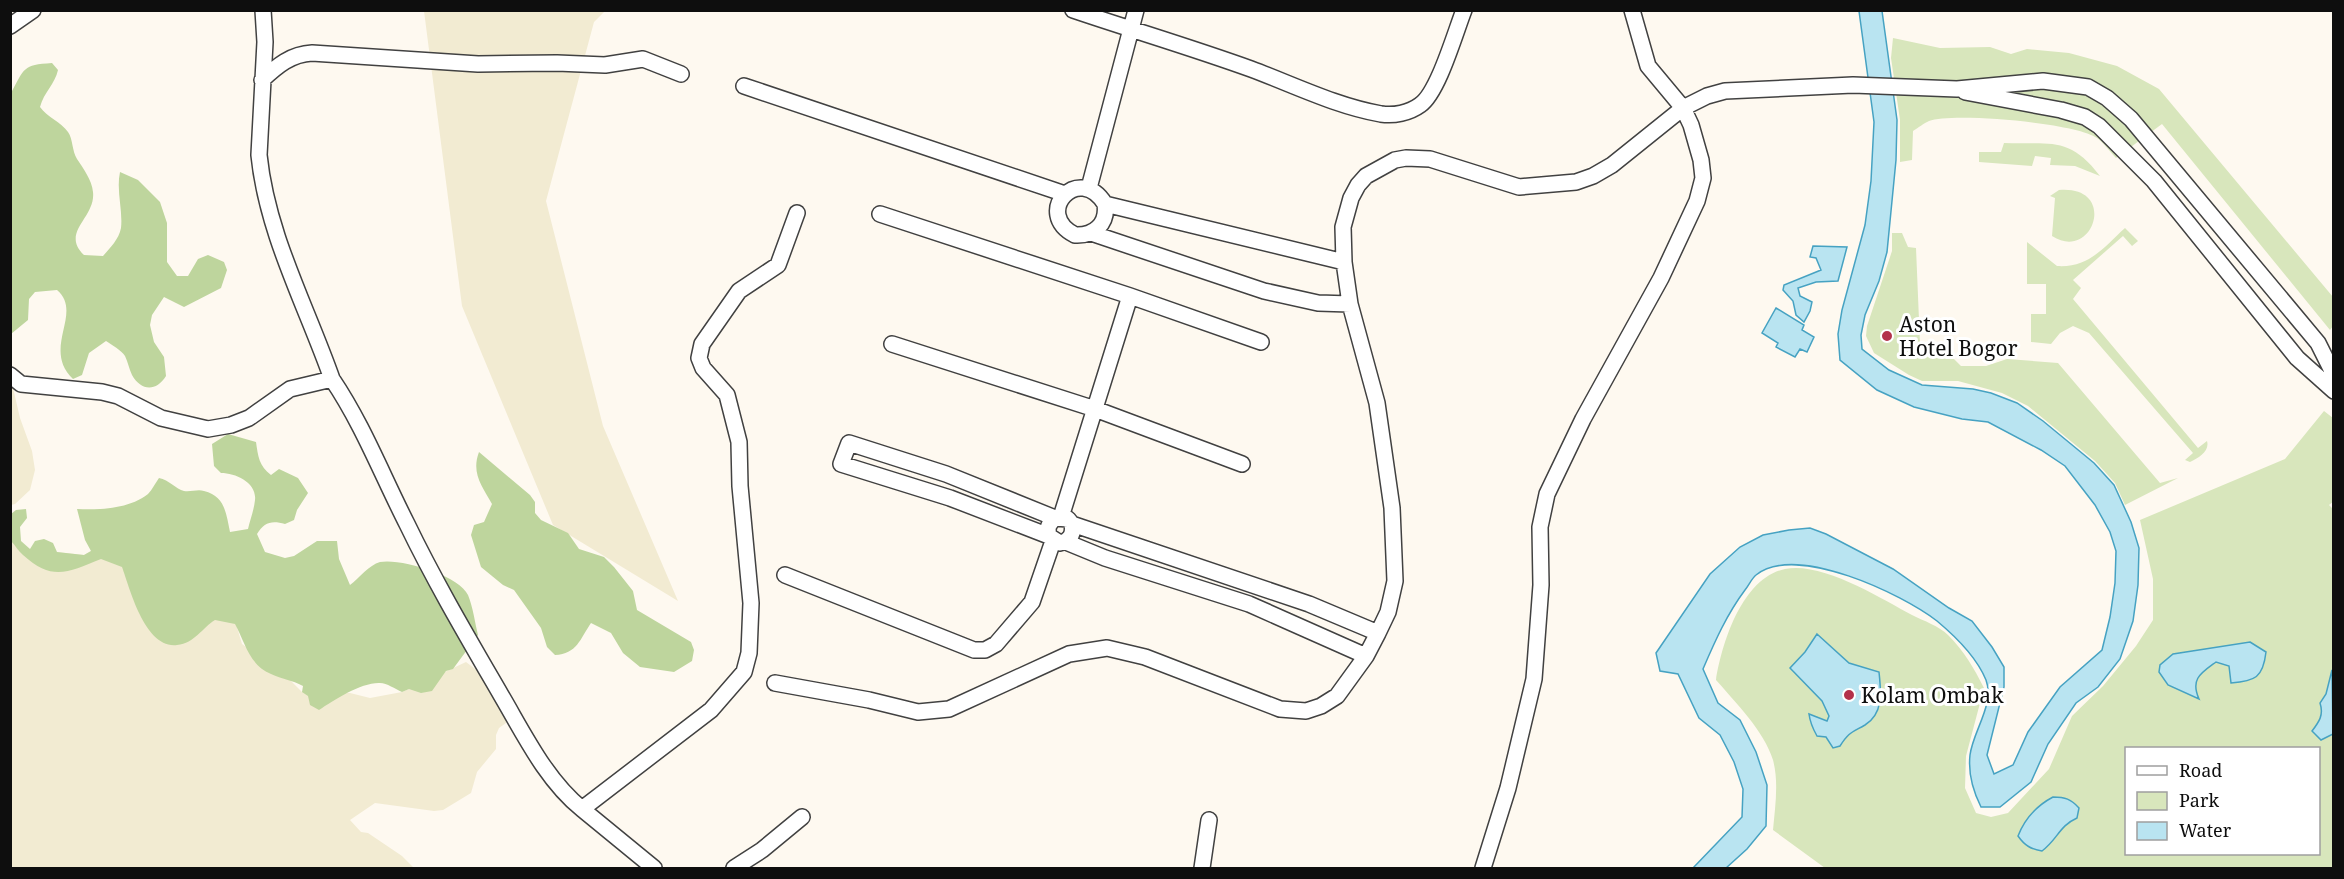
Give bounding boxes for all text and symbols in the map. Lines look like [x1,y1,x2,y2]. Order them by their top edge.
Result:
place label: Aston Hotel Bogor [1899,310,2018,362]
marker: Aston Hotel Bogor [1880,329,1894,343]
place label: Kolam Ombak [1861,681,2004,709]
marker: Kolam Ombak [1842,688,1856,702]
legend [2125,747,2320,855]
text: Road [2179,758,2222,782]
text: Park [2179,788,2219,812]
text: Water [2179,818,2232,842]

